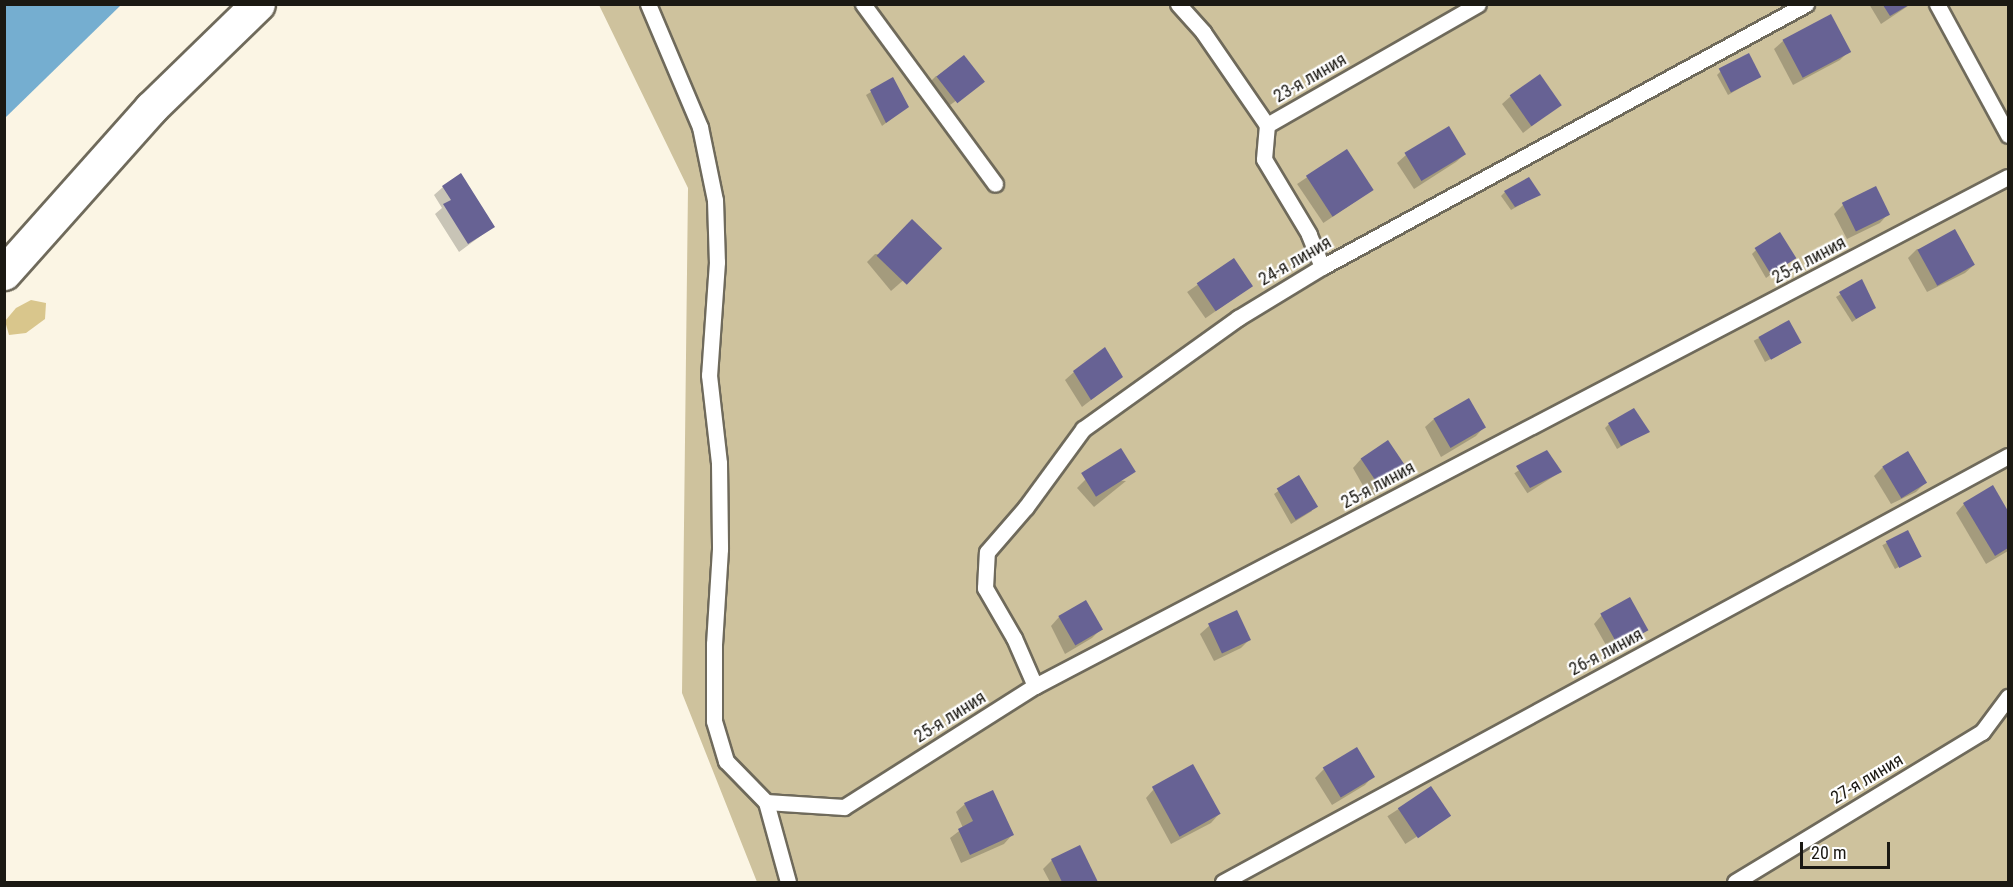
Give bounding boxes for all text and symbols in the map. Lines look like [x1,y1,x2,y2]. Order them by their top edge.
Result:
street label: 23-я линия [1270,49,1350,107]
street label: 24-я линия [1255,232,1335,290]
street label: 25-я линия [1768,232,1850,288]
street label: 25-я линия [1337,457,1419,513]
street label: 26-я линия [1565,624,1647,680]
street label: 25-я линия [910,687,990,747]
street label: 27-я линия [1827,749,1907,809]
scale bar [1803,830,1893,868]
text: 20 m [1811,842,1846,863]

